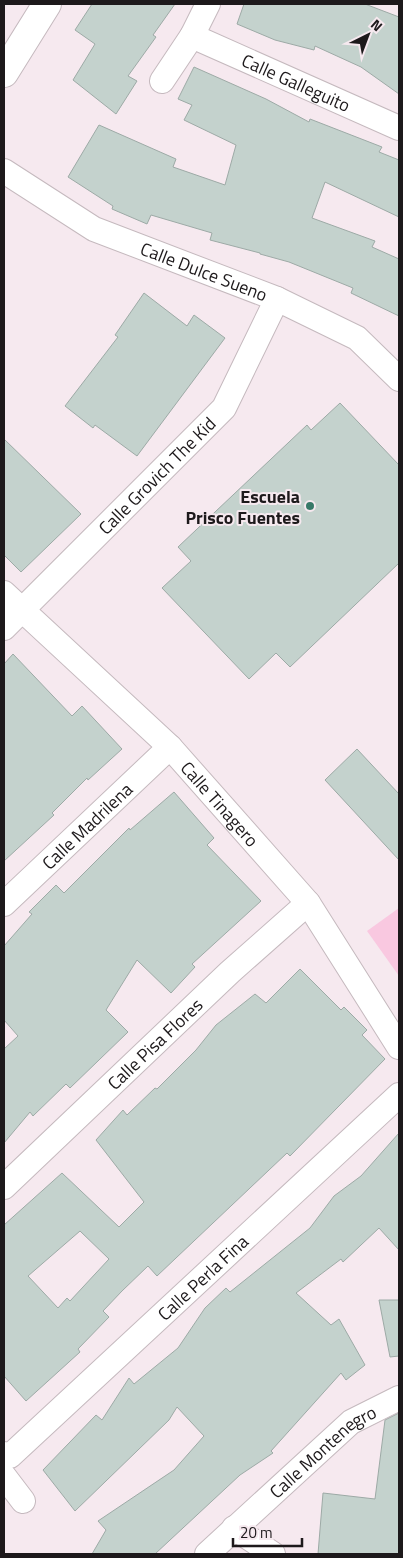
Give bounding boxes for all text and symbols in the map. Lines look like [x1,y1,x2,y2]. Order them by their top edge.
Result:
north arrow [343,10,393,60]
text: N [366,14,388,36]
street label: Calle Galleguito [237,46,355,118]
street label: Calle Dulce Sueno [137,235,272,308]
street label: Calle Grovich The Kid [92,410,222,540]
place label: Escuela Prisco Fuentes [185,483,300,531]
marker: Escuela Prisco Fuentes [304,500,316,512]
street label: Calle Tinagero [175,755,265,852]
street label: Calle Madrilena [35,776,138,875]
street label: Calle Pisa Flores [101,991,209,1096]
street label: Calle Perla Fina [151,1228,254,1326]
street label: Calle Montenegro [263,1398,381,1504]
scale bar [233,1516,302,1548]
text: 20 m [240,1521,273,1544]

